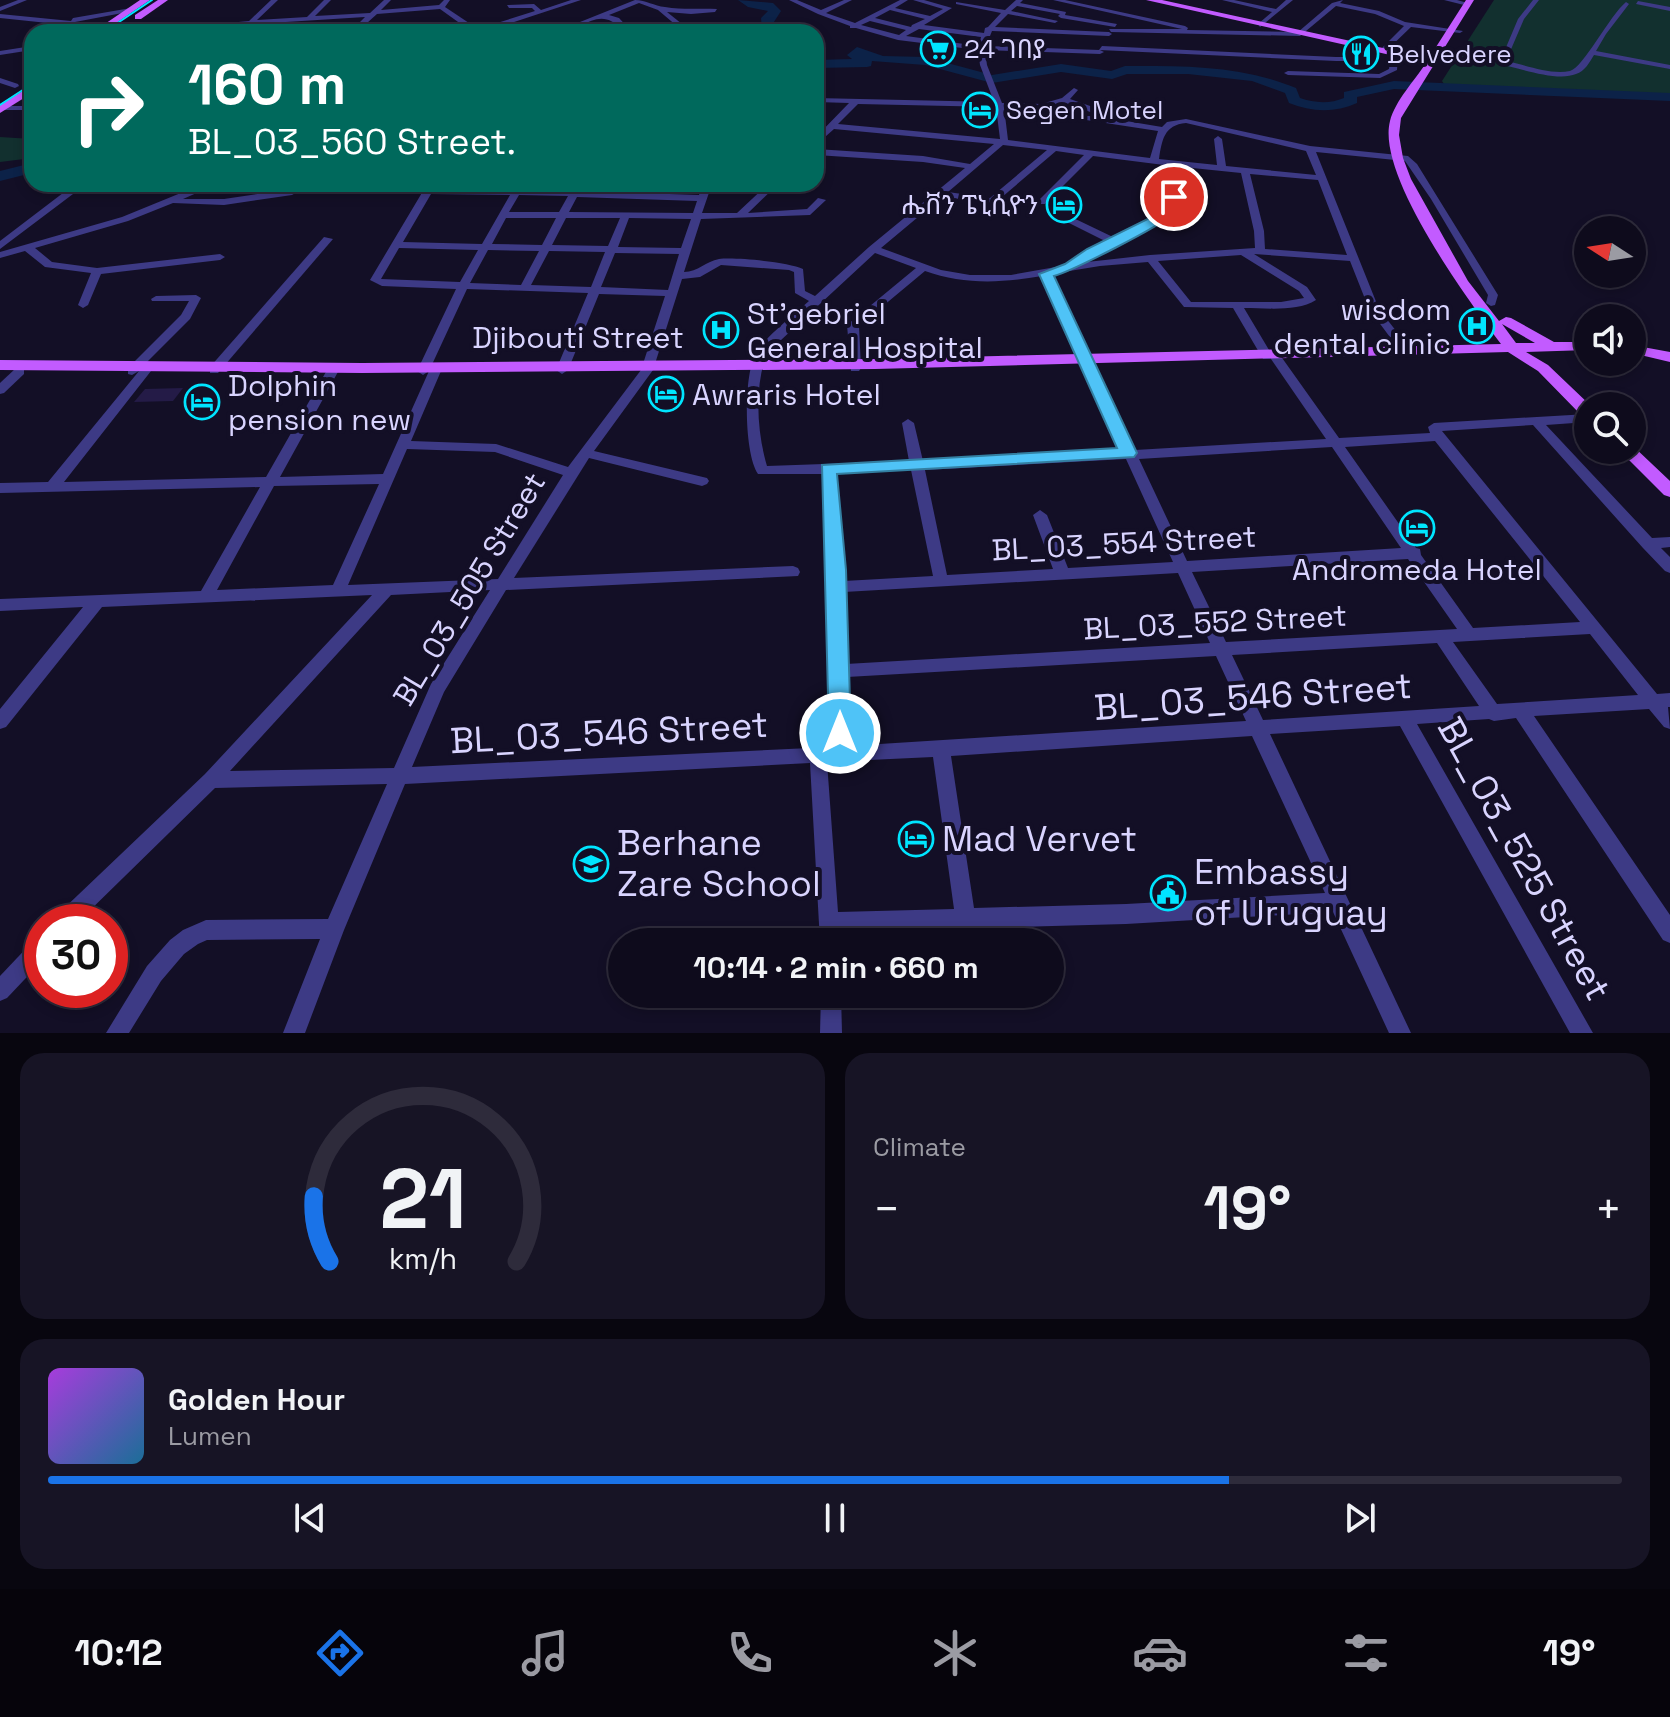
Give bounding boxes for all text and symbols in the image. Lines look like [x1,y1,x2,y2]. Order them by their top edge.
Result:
supermarket icon: 24 ገበያ [919,30,957,68]
place label: 24 ገበያ [964,32,1045,66]
restaurant icon: Belvedere [1342,35,1380,73]
place label: Belvedere [1387,37,1512,71]
text: 160 m [188,49,346,120]
icon: right [56,56,160,160]
hotel icon: Segen Motel [961,91,999,129]
place label: Segen Motel [1006,93,1163,127]
text: BL_03_560 Street. [188,119,516,165]
pin [1140,163,1208,231]
icon: arrive [1152,175,1196,219]
hotel icon: ሔቨን ፔኒሲዮን [1045,186,1083,224]
place label: ሔቨን ፔኒሲዮን [901,188,1038,222]
north arrow [1574,216,1646,288]
map controls [1574,216,1646,464]
place label: wisdom dental clinic [1274,290,1451,363]
place label: St'gebriel General Hospital [747,294,983,367]
button: sound [1574,304,1646,376]
hospital icon: wisdom dental clinic [1458,307,1496,345]
hospital icon: St'gebriel General Hospital [702,311,740,349]
street label: Djibouti Street [472,318,684,357]
place label: Dolphin pension new [228,366,411,439]
hotel icon: Awraris Hotel [647,375,685,413]
place label: Awraris Hotel [692,375,881,414]
hotel icon: Dolphin pension new [183,383,221,421]
button: search [1574,392,1646,464]
street label: BL_03_505 Street [384,465,554,713]
hotel icon: Andromeda Hotel [1398,509,1436,547]
street label: BL_03_554 Street [991,517,1257,569]
place label: Andromeda Hotel [1292,550,1542,589]
street label: BL_03_552 Street [1082,596,1348,648]
street label: BL_03_546 Street [1093,663,1413,731]
position arrow [798,691,882,775]
street label: BL_03_546 Street [449,702,769,764]
street label: BL_03_525 Street [1427,709,1621,1009]
place label: Mad Vervet [942,816,1137,862]
place label: Berhane Zare School [617,820,821,907]
hotel icon: Mad Vervet [897,820,935,858]
school or university icon: Berhane Zare School [572,845,610,883]
place label: Embassy of Uruguay [1194,849,1388,936]
public building icon: Embassy of Uruguay [1149,874,1187,912]
speed limit sign: 30 [24,904,128,1008]
text: 10:14 · 2 min · 660 m [693,948,979,987]
text: Climate [873,1130,966,1164]
text: 21 [379,1146,466,1252]
text: 19° [1204,1170,1291,1247]
text: − [873,1181,900,1237]
text: + [1595,1181,1622,1237]
text: km/h [388,1241,457,1277]
text: Golden Hour [168,1380,345,1419]
text: Lumen [168,1419,252,1453]
icon: previous [288,1496,332,1540]
icon: pause [813,1496,857,1540]
icon: next [1338,1496,1382,1540]
icon: directions [312,1625,368,1681]
icon: music [517,1625,573,1681]
icon: phone [722,1625,778,1681]
icon: climate [927,1625,983,1681]
icon: car [1132,1625,1188,1681]
icon: filters [1338,1625,1394,1681]
text: 10:12 [75,1630,163,1676]
text: 19° [1543,1630,1595,1676]

